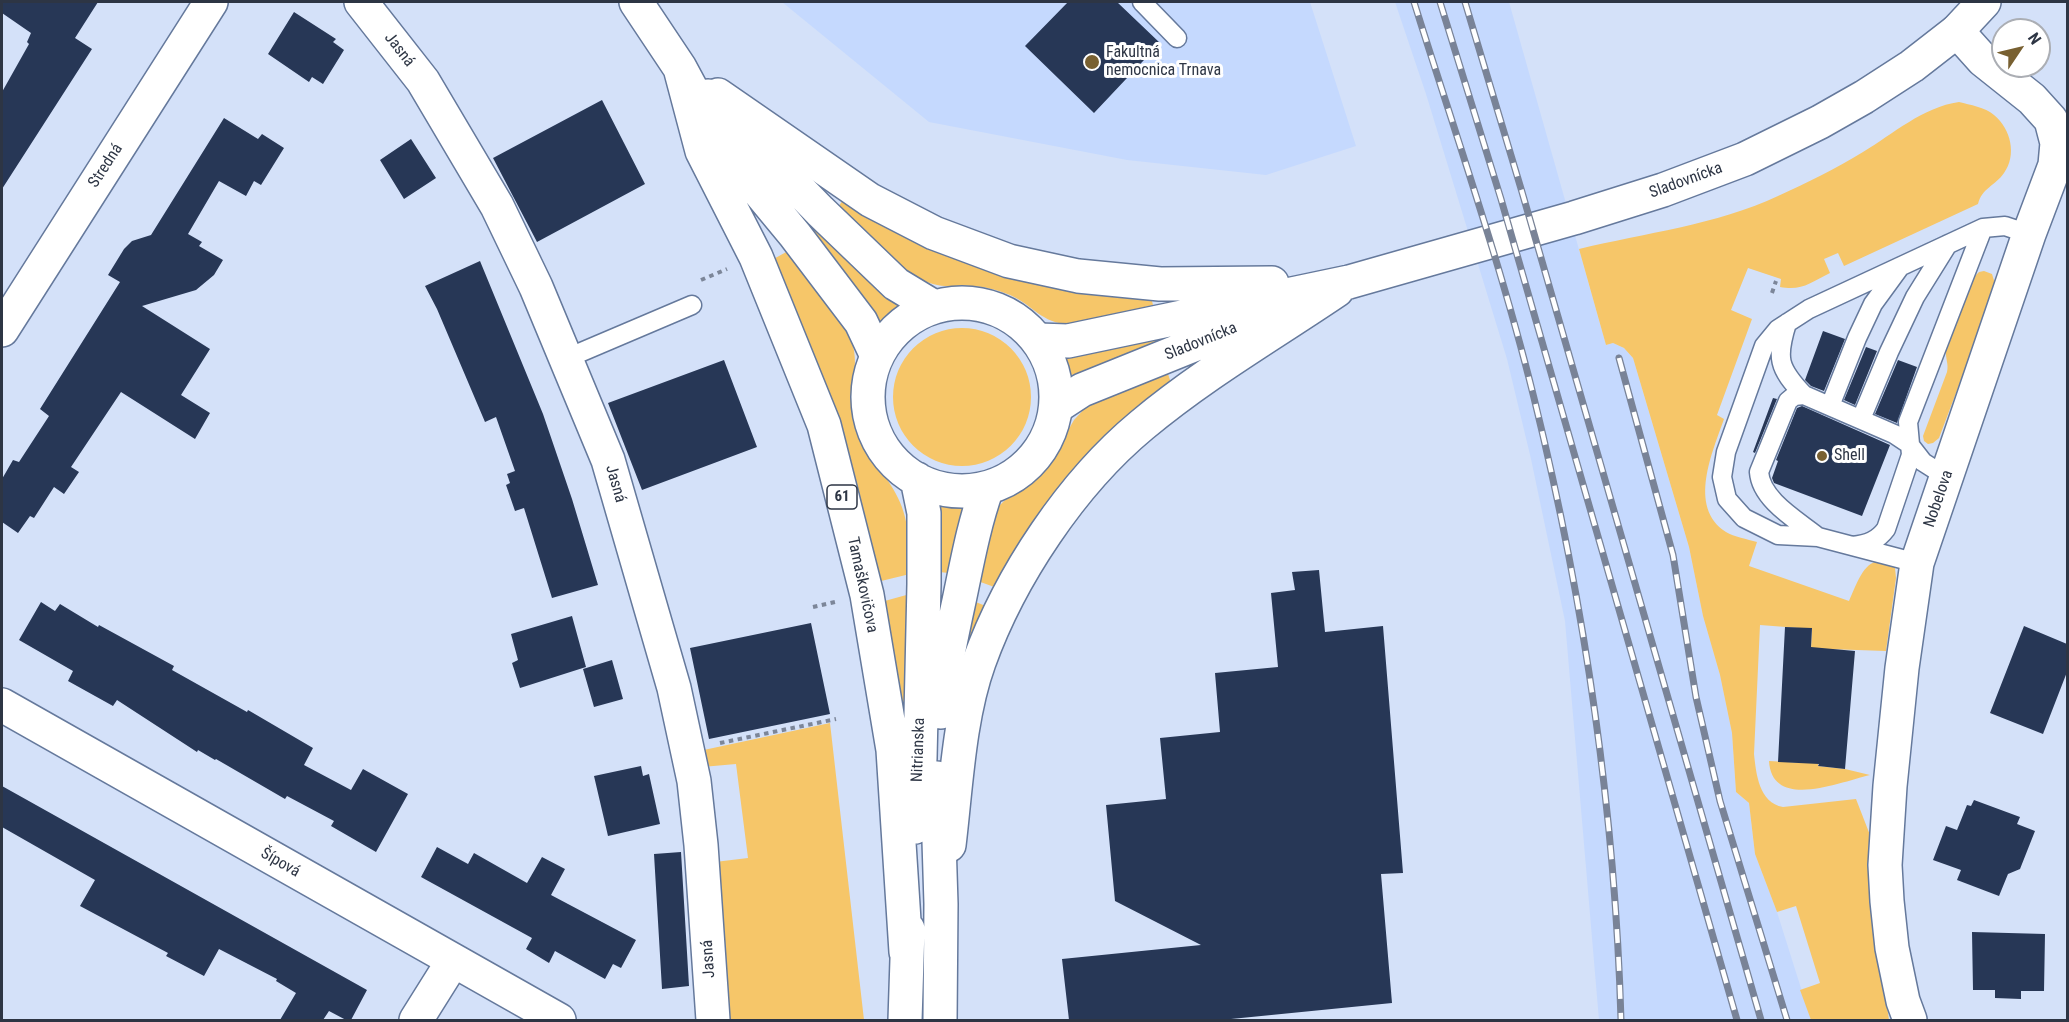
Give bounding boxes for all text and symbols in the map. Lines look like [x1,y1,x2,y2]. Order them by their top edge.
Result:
north arrow [1991,18,2051,78]
street label: Jasná [380,29,418,71]
text: N [2024,29,2045,48]
place label: Fakultná nemocnica Trnava [1106,43,1221,81]
marker: Fakultná nemocnica Trnava [1083,53,1101,71]
street label: Stredná [85,140,127,192]
street label: Sladovnícka [1647,159,1725,203]
street label: Sladovnícka [1162,319,1240,365]
place label: Shell [1834,446,1865,466]
marker: Shell [1815,449,1829,463]
street label: Jasná [601,463,629,505]
street label: Nobelova [1920,468,1958,530]
road number: 61 [827,485,857,509]
street label: Tamaškovičova [842,535,882,635]
street label: Nitrianska [908,717,930,783]
street label: Šípová [257,844,303,882]
street label: Jasná [698,939,720,979]

